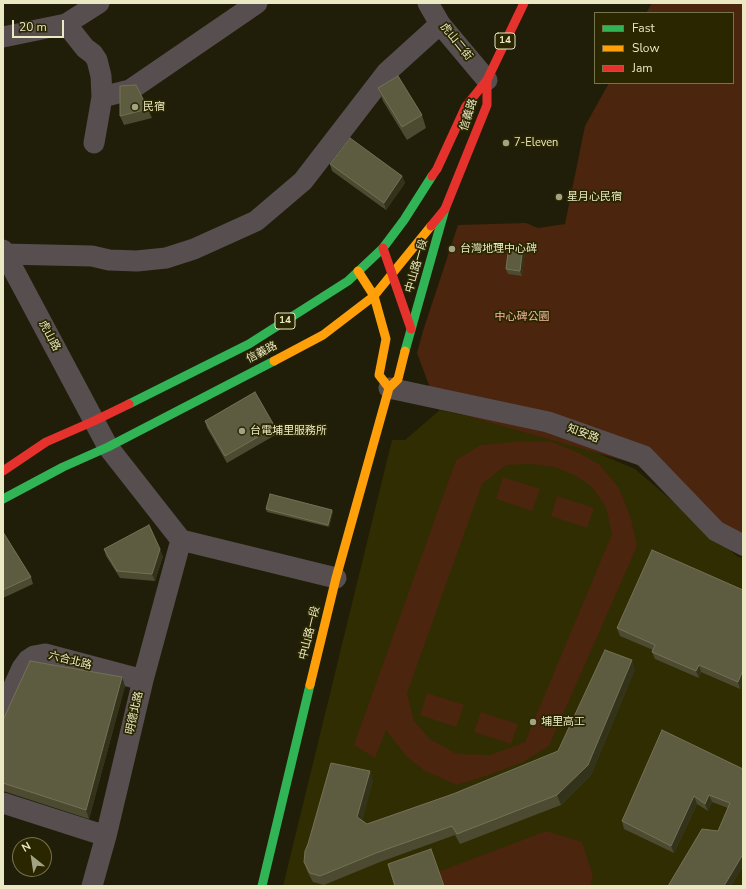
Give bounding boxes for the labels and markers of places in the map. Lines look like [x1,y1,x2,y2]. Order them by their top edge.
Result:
place label: 民宿 [143,100,165,114]
marker: 民宿 [130,102,140,112]
place label: 7-Eleven [514,136,558,150]
marker: 7-Eleven [501,138,511,148]
place label: 星月心民宿 [567,190,622,204]
marker: 星月心民宿 [554,192,564,202]
place label: 台灣地理中心碑 [460,242,537,256]
marker: 台灣地理中心碑 [447,244,457,254]
place label: 台電埔里服務所 [250,424,327,438]
marker: 台電埔里服務所 [237,426,247,436]
place label: 埔里高工 [541,715,585,729]
marker: 埔里高工 [528,717,538,727]

